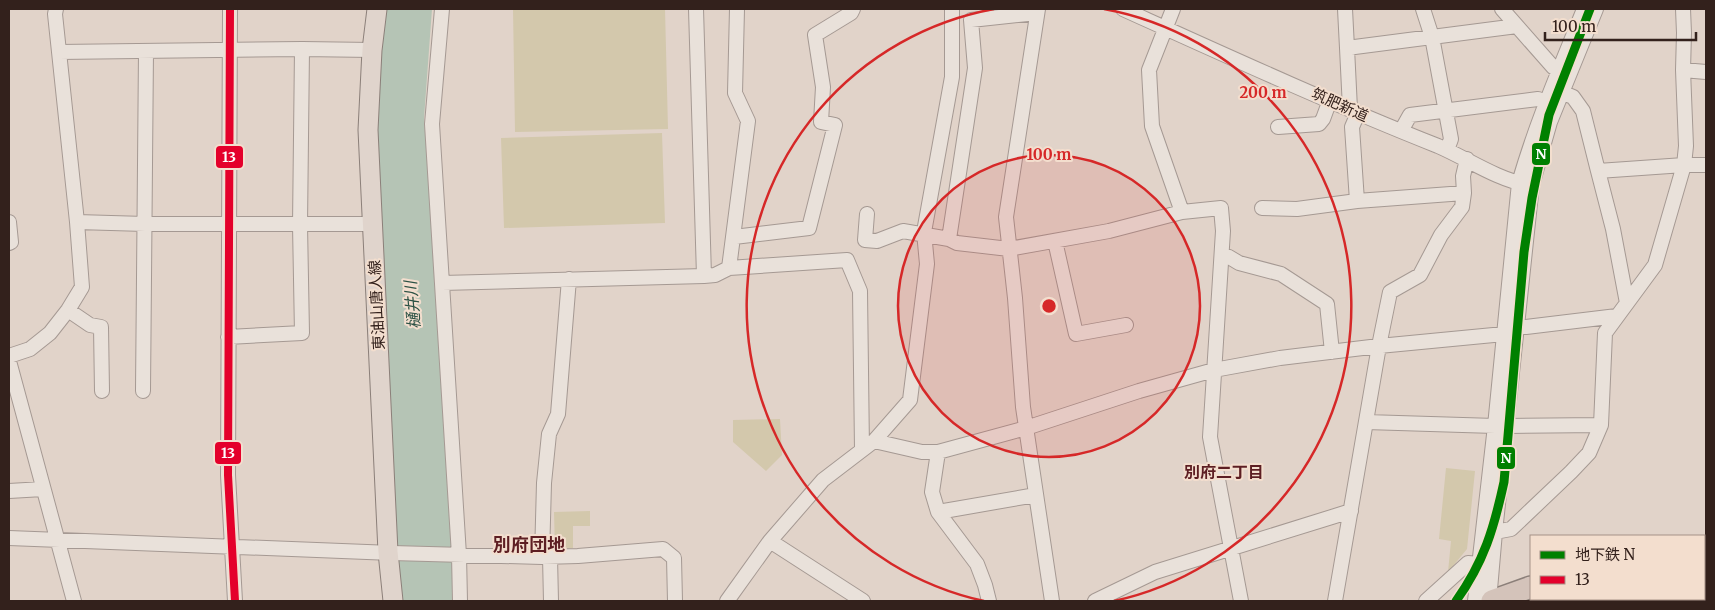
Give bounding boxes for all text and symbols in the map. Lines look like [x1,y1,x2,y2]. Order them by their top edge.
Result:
scale bar [1545,10,1696,42]
text: 100 m [1552,17,1596,36]
text: 200 m [1239,83,1287,102]
street label: 筑肥新道 [1309,84,1371,125]
line badge: N [1531,142,1551,166]
line badge: 13 [215,145,244,169]
text: 100 m [1027,145,1071,164]
text: N [1535,145,1547,163]
text: 13 [222,148,236,166]
street label: 東油山唐人線 [365,260,388,350]
water label: 樋井川 [400,278,424,330]
centre of rings [1040,297,1058,315]
line badge: 13 [214,441,242,465]
text: 13 [221,444,235,462]
line badge: N [1496,446,1516,470]
text: N [1500,449,1512,467]
district label: 別府二丁目 [1184,462,1264,482]
district label: 別府団地 [493,533,565,556]
legend [1530,535,1705,600]
text: 地下鉄 N [1575,545,1636,564]
text: 13 [1575,570,1590,589]

